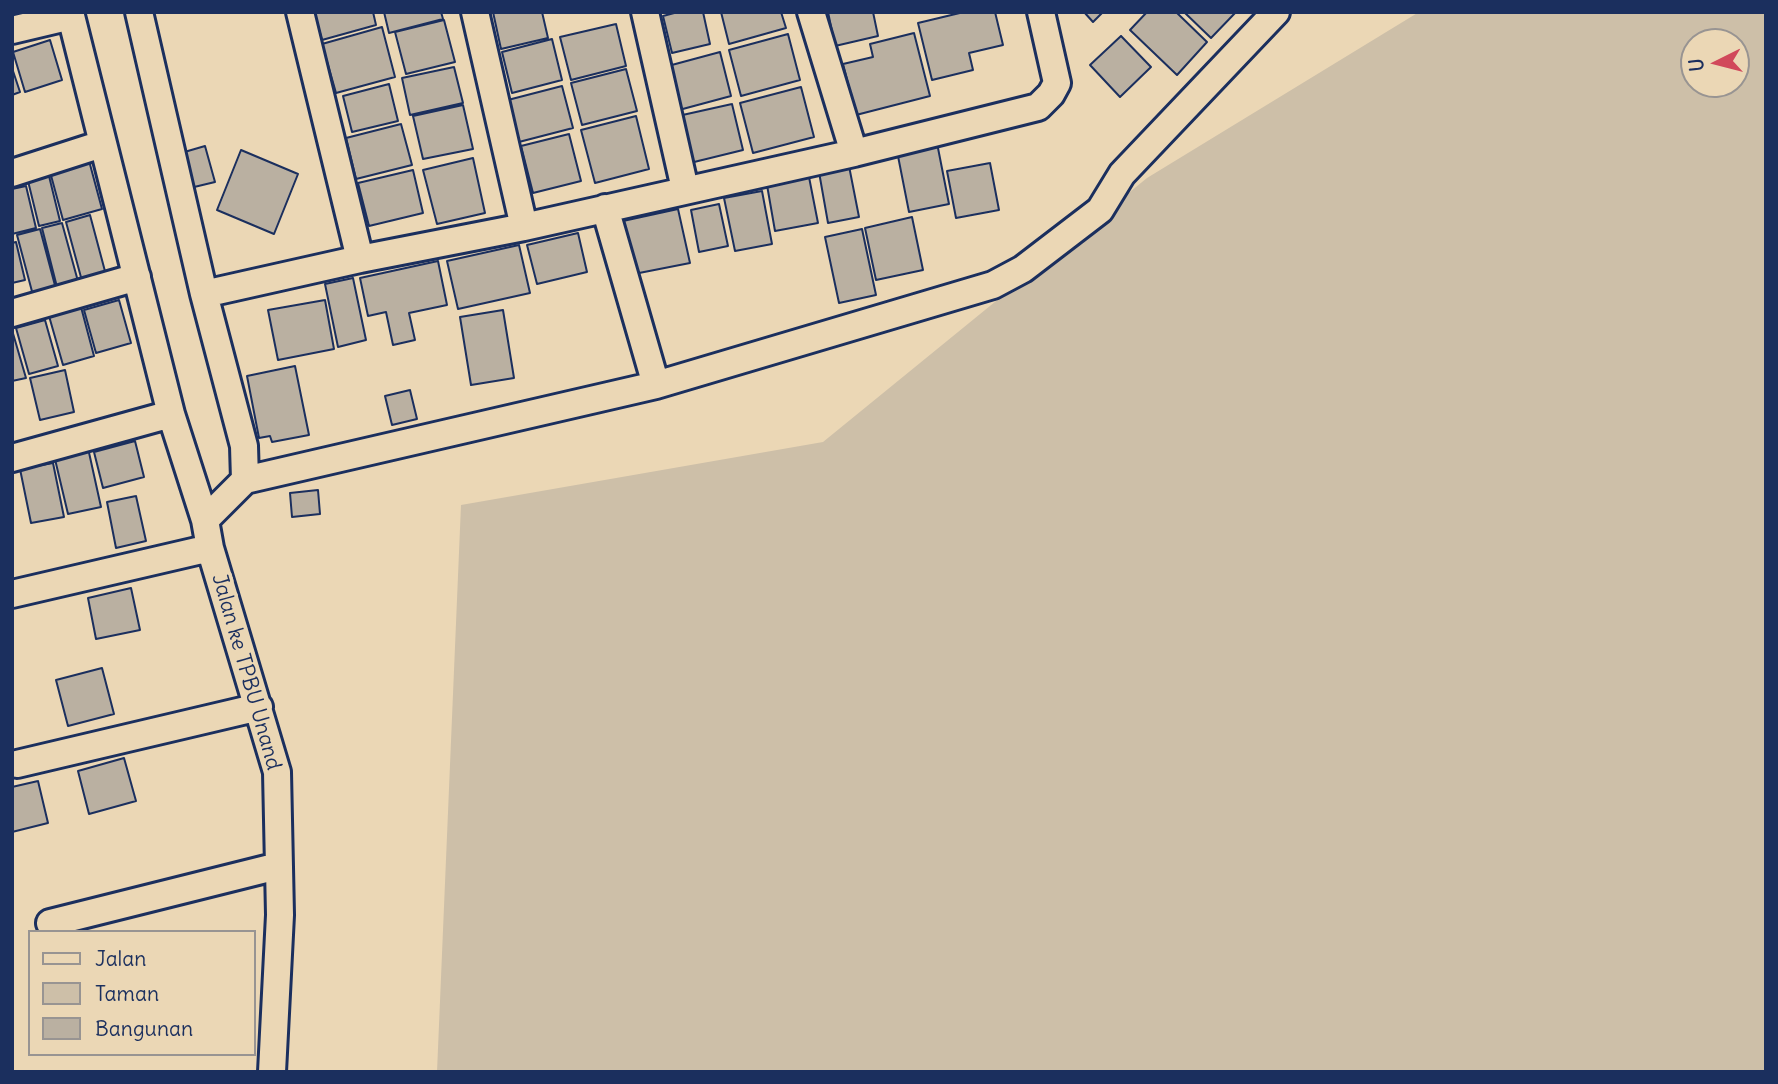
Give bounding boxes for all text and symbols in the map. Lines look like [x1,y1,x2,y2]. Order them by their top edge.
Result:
north arrow [1680,28,1750,98]
text: U [1683,57,1709,73]
street label: Jalan ke TPBU Unand [206,571,286,773]
legend [28,930,256,1056]
text: Jalan [95,945,146,972]
text: Taman [95,980,159,1007]
text: Bangunan [95,1015,193,1042]

